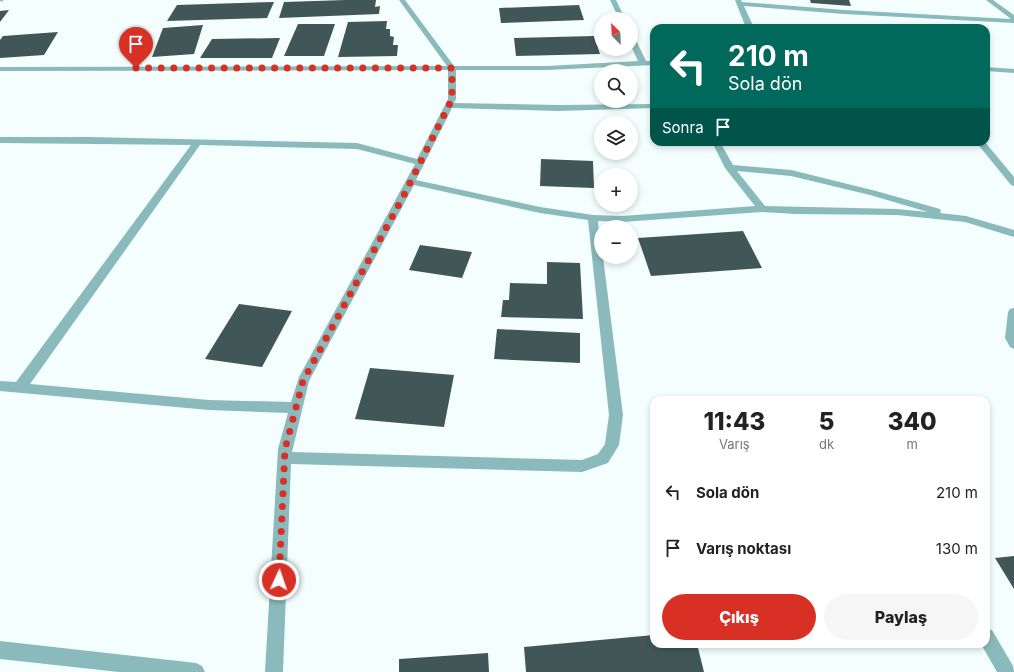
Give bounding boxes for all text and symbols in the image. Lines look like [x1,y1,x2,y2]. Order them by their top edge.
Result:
north arrow [594,12,638,56]
map controls [594,12,638,264]
pin [119,27,153,68]
icon: arrive [125,33,147,55]
text: 210 m [728,39,809,73]
icon: left [662,40,714,92]
button: search [594,64,638,108]
text: Sola dön [728,73,802,94]
button: layers [594,116,638,160]
icon: arrive [712,116,734,138]
text: Sonra [662,118,704,137]
button: + [594,168,638,212]
button: − [594,220,638,264]
text: 11:43 [703,407,765,436]
text: 5 [819,407,834,436]
text: 340 [888,407,937,436]
text: Varış [719,436,750,452]
text: dk [819,436,834,452]
text: m [906,436,918,452]
icon: left [662,481,684,503]
text: Sola dön [696,483,759,502]
text: 210 m [936,483,978,502]
icon: arrive [662,537,684,559]
text: Varış noktası [696,539,791,558]
text: 130 m [936,539,978,558]
position arrow [258,559,300,601]
button: Çıkış [662,594,816,640]
button: Paylaş [824,594,978,640]

